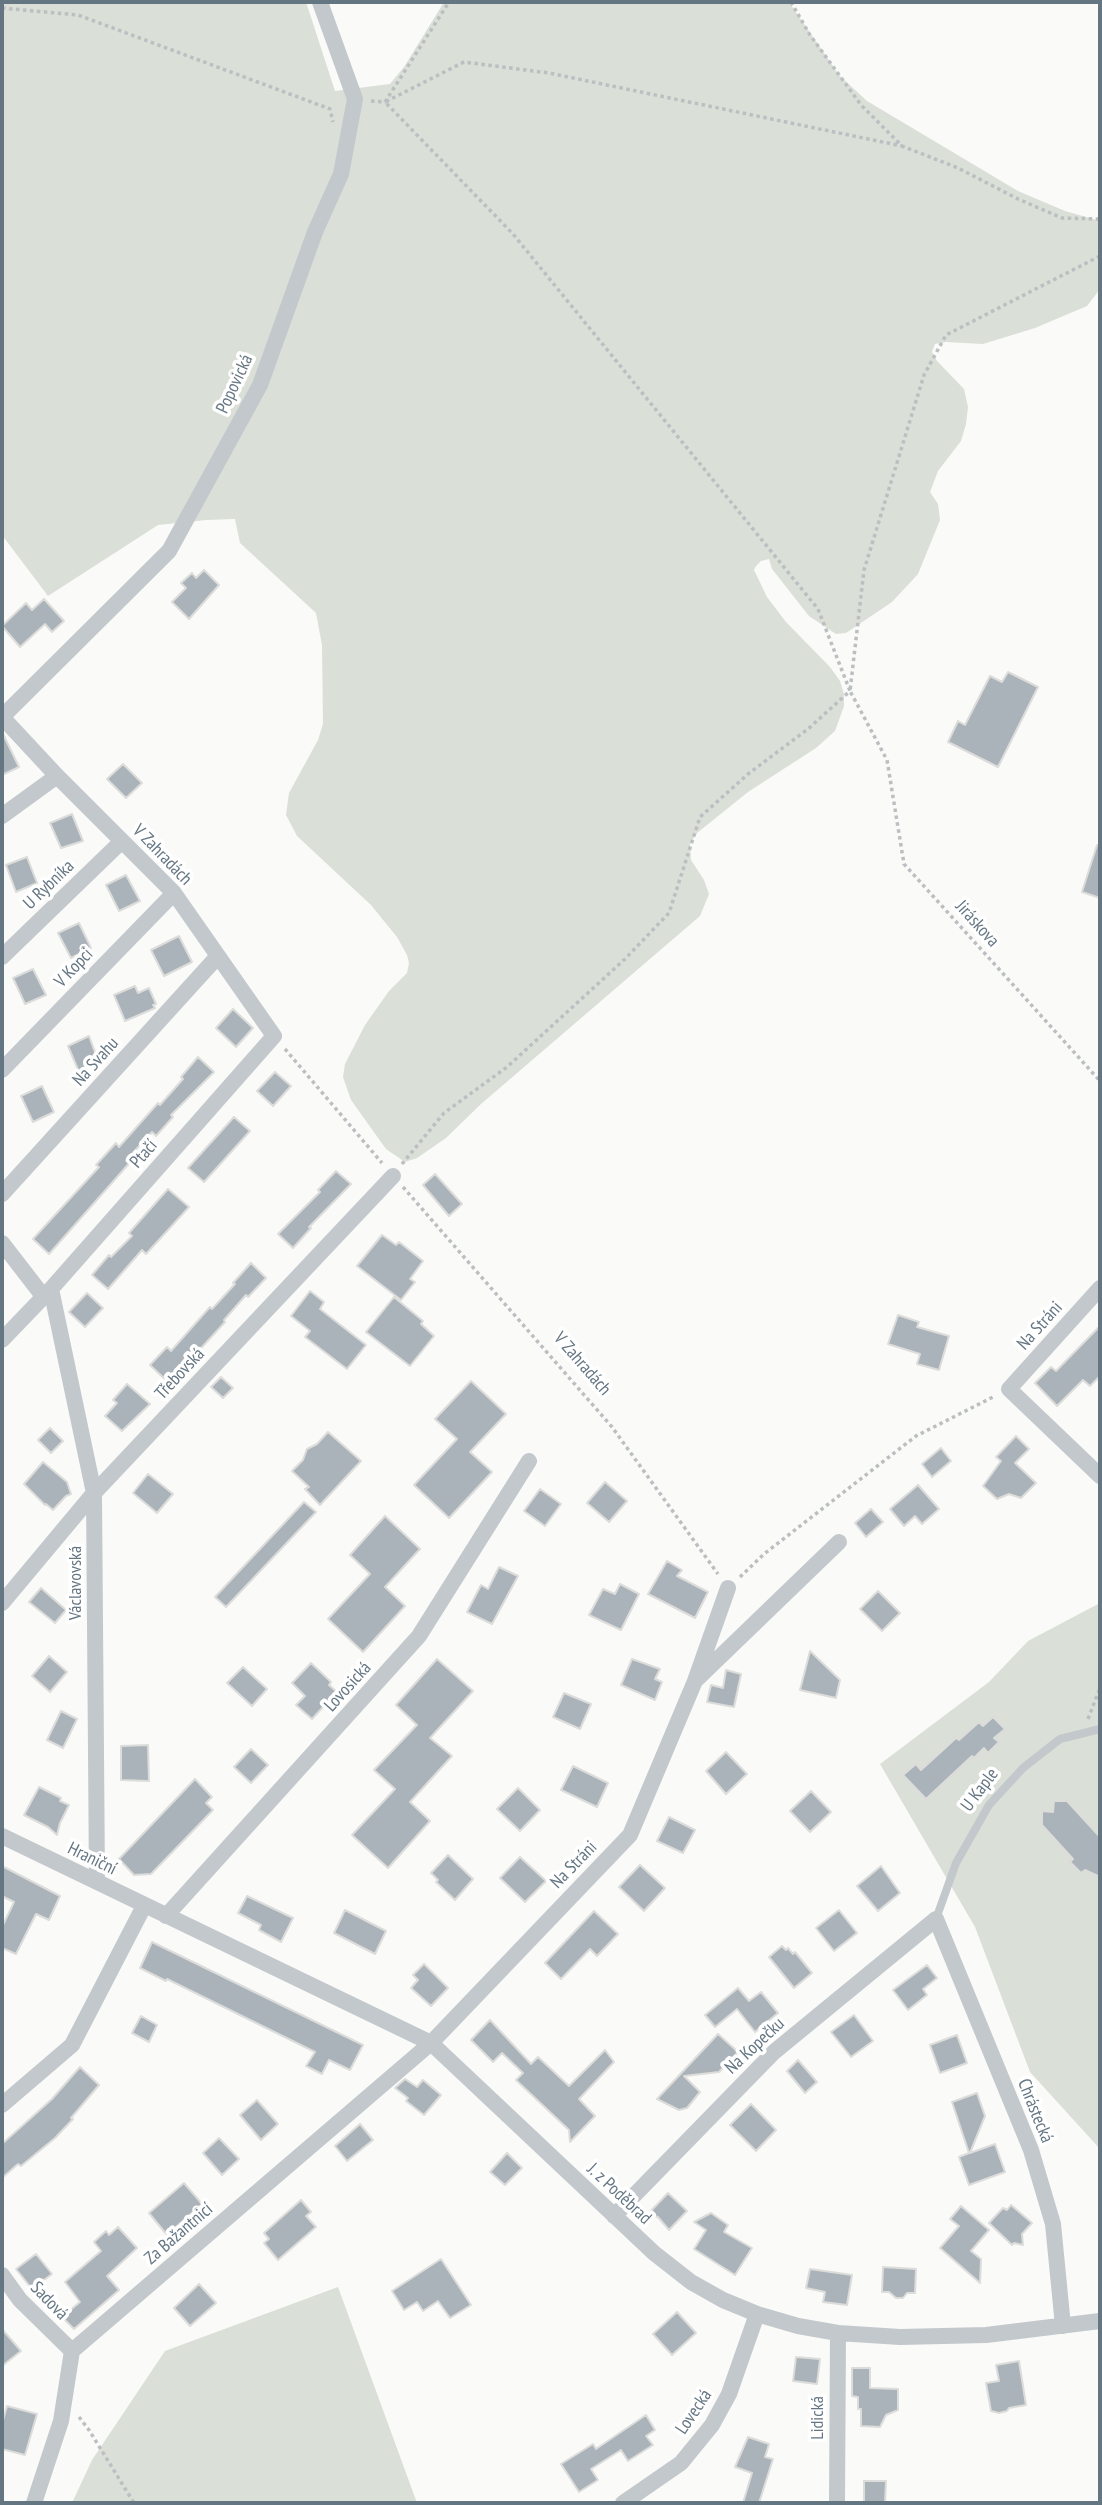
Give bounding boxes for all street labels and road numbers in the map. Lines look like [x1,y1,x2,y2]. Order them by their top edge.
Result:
street label: Popovická [212,351,258,417]
street label: V Zahradách [128,820,196,890]
street label: U Rybníka [19,856,79,914]
street label: Jiráskova [951,896,1003,952]
street label: V Kopci [50,944,98,992]
street label: Na Svahu [68,1033,124,1091]
street label: Ptačí [126,1135,162,1173]
street label: Na Stráni [1013,1297,1067,1355]
street label: V Zahradách [549,1328,615,1400]
street label: Třebovská [151,1344,209,1404]
street label: Václavovská [65,1546,87,1620]
street label: Lovosická [320,1658,376,1716]
street label: U Kaple [957,1764,1003,1816]
street label: Na Stráni [546,1837,602,1893]
street label: Hraniční [64,1838,120,1880]
street label: Na Kopečku [721,2013,789,2079]
street label: Chrástecká [1012,2076,1058,2146]
street label: J. z Poděbrad [582,2159,656,2229]
street label: Za Bažantnicí [141,2199,217,2269]
street label: Sadová [26,2278,72,2324]
street label: Lovecká [671,2386,717,2438]
street label: Lidická [807,2396,829,2440]

